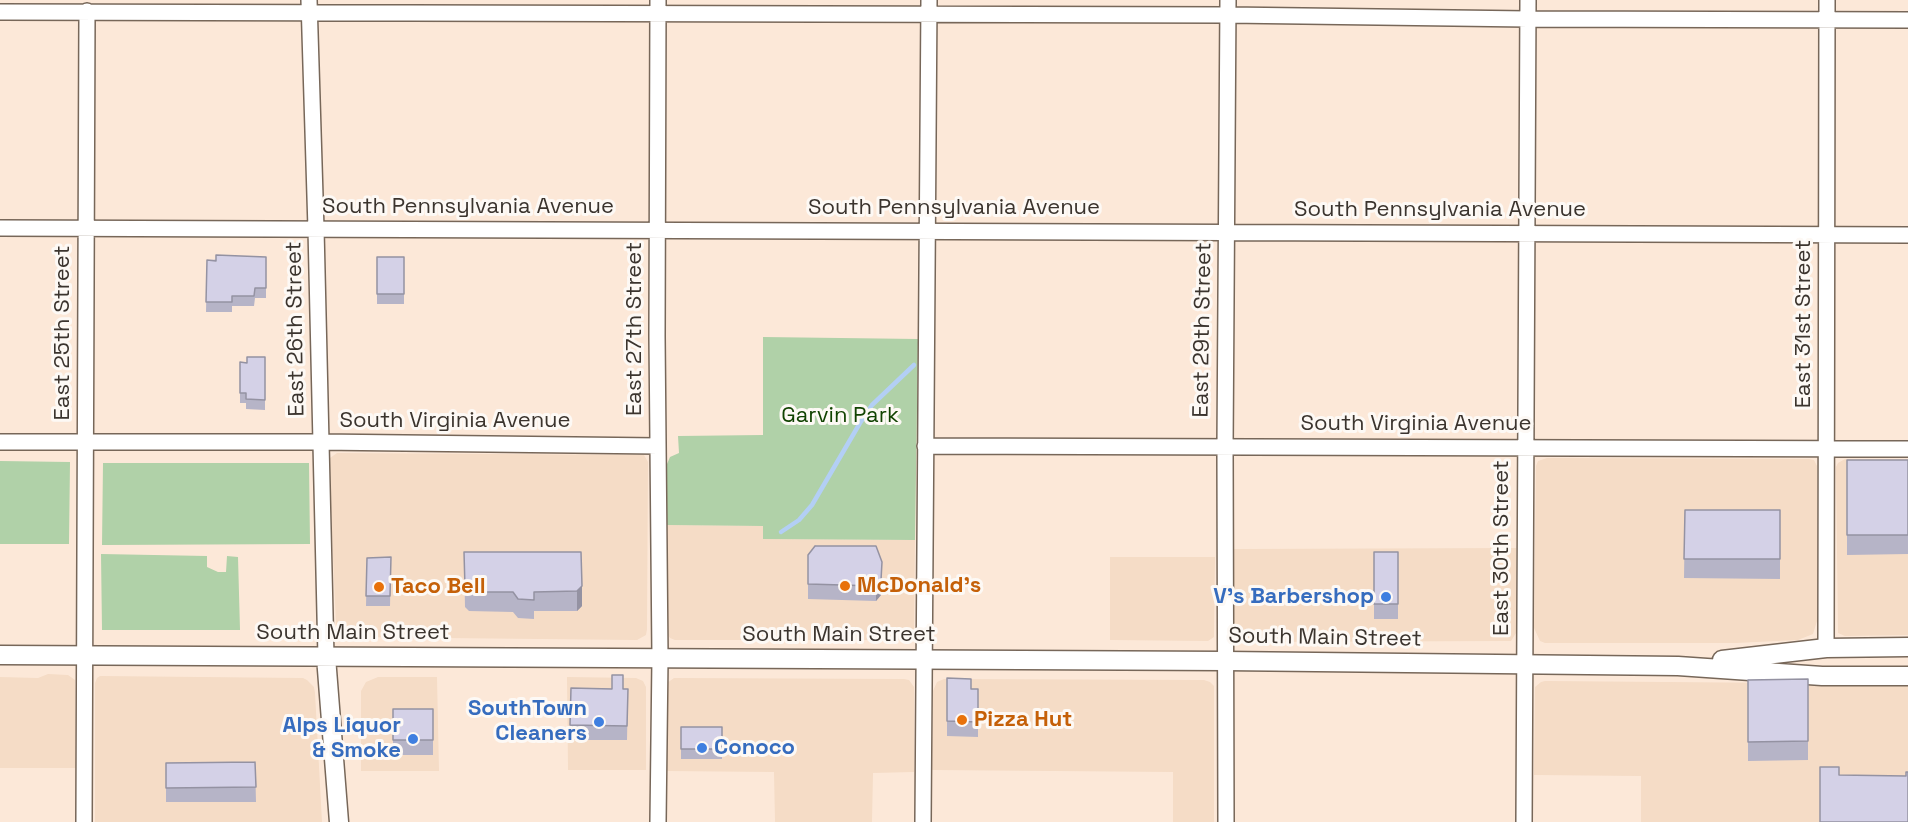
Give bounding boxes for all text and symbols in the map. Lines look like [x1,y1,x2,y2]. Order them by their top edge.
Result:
street label: South Pennsylvania Avenue [322,194,614,220]
street label: South Pennsylvania Avenue [808,195,1100,221]
street label: South Pennsylvania Avenue [1294,197,1586,223]
street label: East 31st Street [1791,240,1817,408]
street label: East 26th Street [281,241,311,417]
street label: East 27th Street [622,242,648,416]
street label: East 29th Street [1188,242,1218,418]
street label: East 25th Street [50,245,76,421]
park label: Garvin Park [781,403,899,429]
street label: South Virginia Avenue [339,408,571,434]
street label: South Virginia Avenue [1300,411,1532,437]
street label: East 30th Street [1489,460,1515,636]
place label: McDonald's [857,573,981,599]
place label: Taco Bell [391,574,485,600]
marker: McDonald's [838,579,852,593]
marker: Taco Bell [372,580,386,594]
place label: V's Barbershop [1213,584,1374,610]
marker: V's Barbershop [1379,590,1393,604]
street label: South Main Street [256,620,450,646]
street label: South Main Street [742,622,936,648]
street label: South Main Street [1228,623,1422,653]
place label: SouthTown Cleaners [468,696,587,748]
place label: Pizza Hut [974,707,1072,733]
place label: Alps Liquor & Smoke [283,713,401,764]
marker: Pizza Hut [955,713,969,727]
marker: SouthTown Cleaners [592,715,606,729]
marker: Alps Liquor & Smoke [406,732,420,746]
place label: Conoco [714,735,795,761]
marker: Conoco [695,741,709,755]

